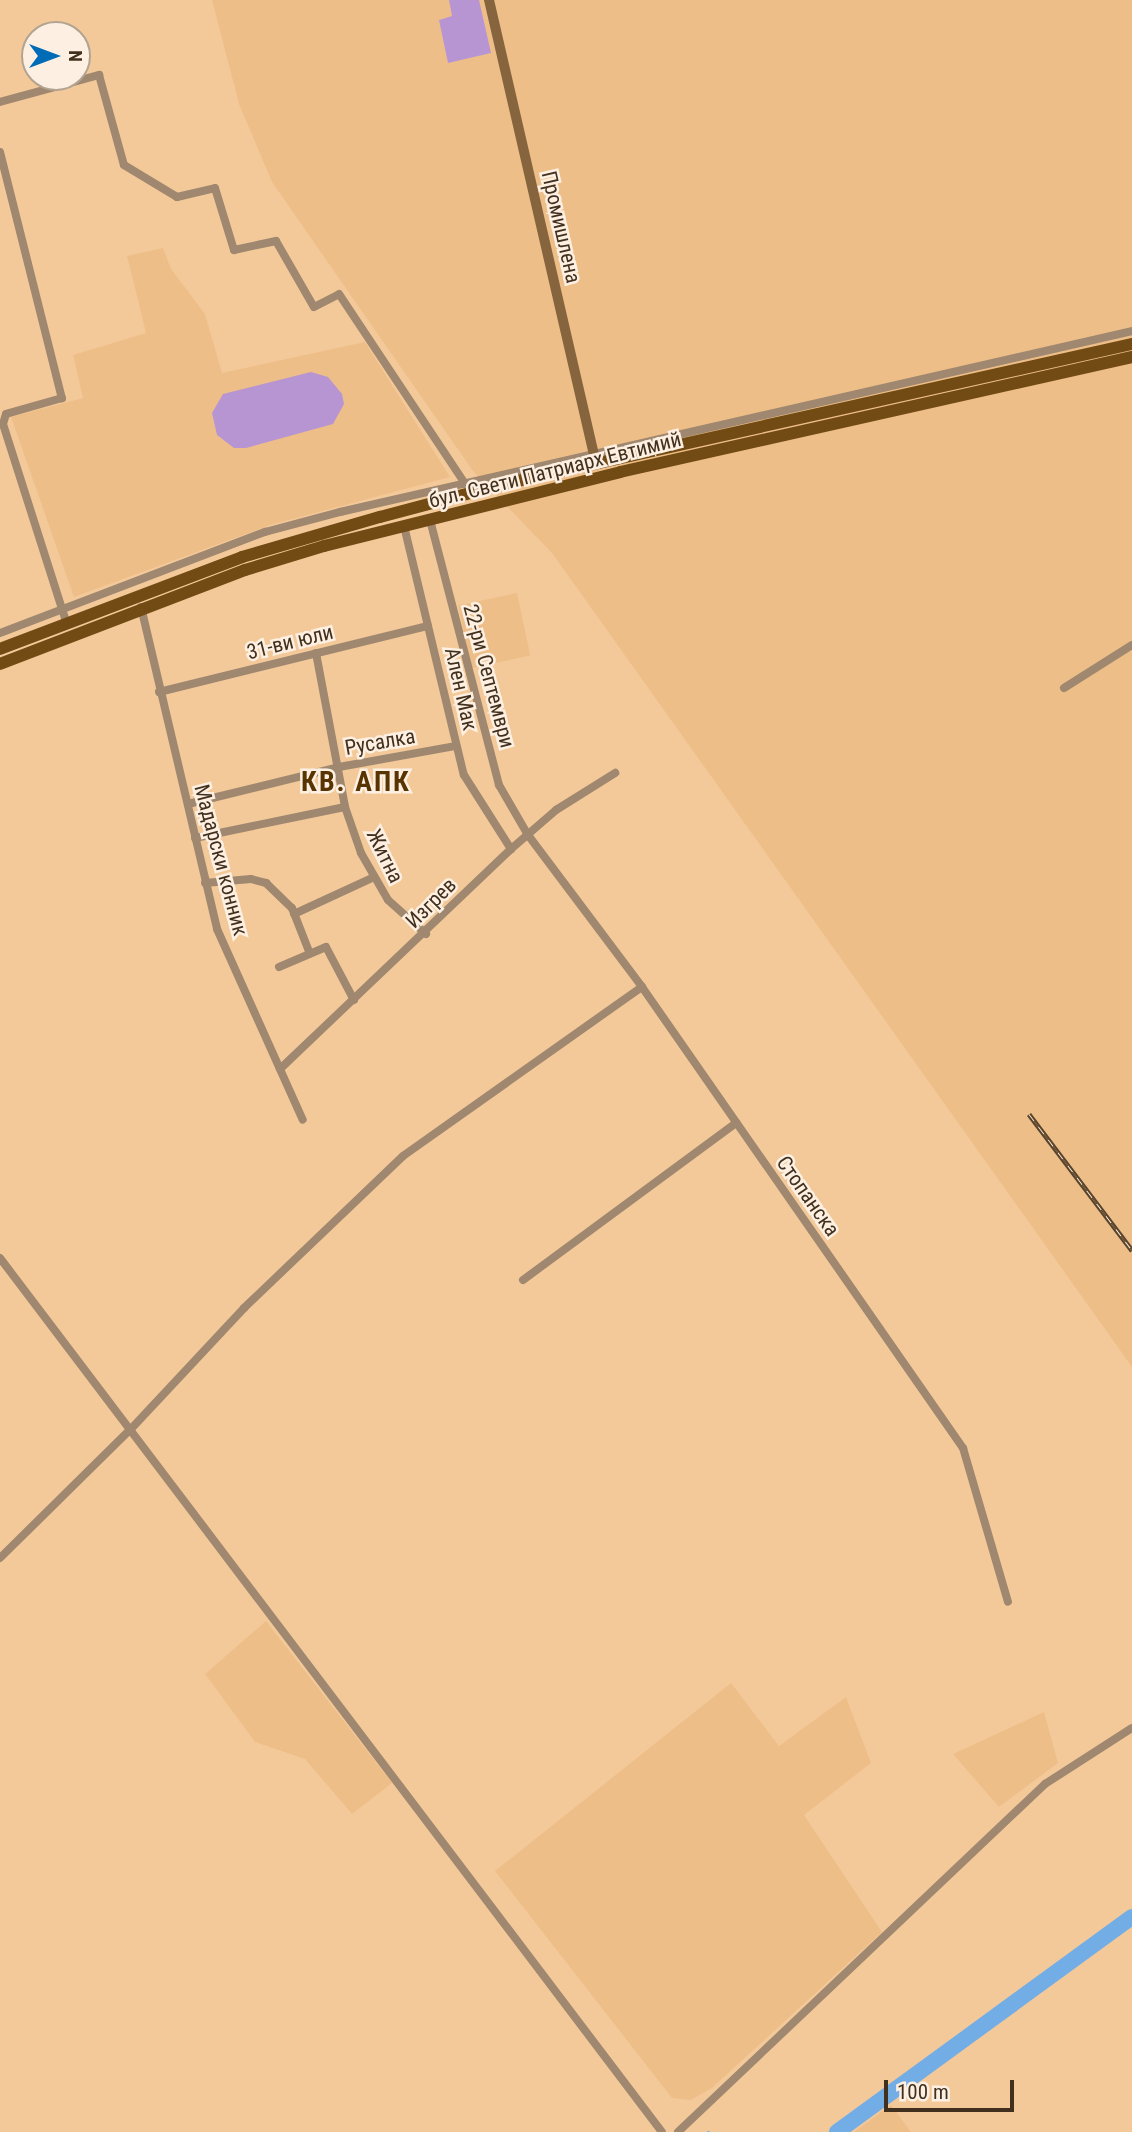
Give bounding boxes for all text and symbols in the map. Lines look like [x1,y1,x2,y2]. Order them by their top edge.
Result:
north arrow [21,21,91,91]
text: N [64,50,87,62]
street label: Промишлена [536,168,586,286]
street label: бул. Свети Патриарх Евтимий [426,426,684,514]
street label: 22-ри Септември [458,602,520,750]
street label: 31-ви юли [244,619,336,665]
street label: Ален Мак [439,645,483,733]
street label: Русалка [343,723,417,761]
district label: КВ. АПК [302,765,410,799]
street label: Мадарски конник [189,782,253,938]
street label: Житна [361,825,409,887]
street label: Изгрев [401,873,461,933]
street label: Стопанска [771,1151,845,1241]
scale bar [887,2066,1016,2110]
text: 100 m [897,2080,949,2104]

